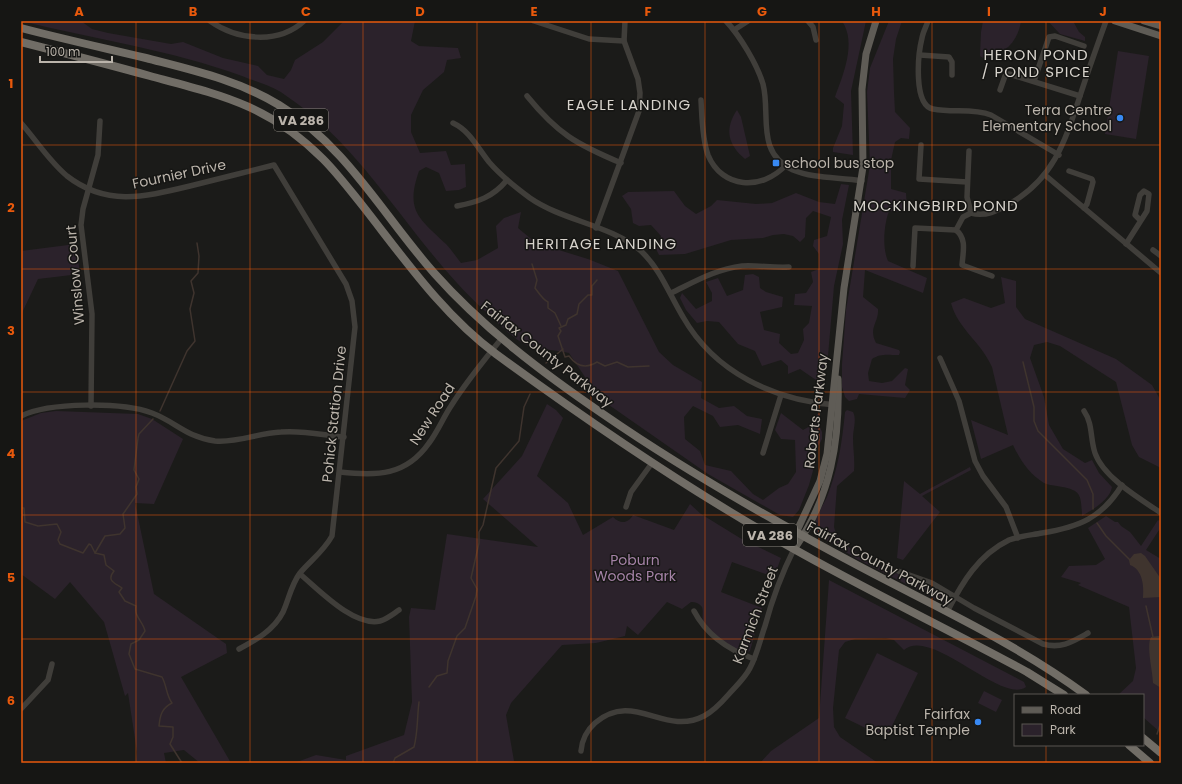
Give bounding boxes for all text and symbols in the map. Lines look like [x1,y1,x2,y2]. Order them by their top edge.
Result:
text: A [74,2,84,21]
text: B [189,2,198,21]
text: C [301,2,311,21]
text: D [415,2,425,21]
text: E [530,2,538,21]
text: F [644,2,652,21]
text: G [757,2,767,21]
text: H [871,2,881,21]
text: I [987,2,991,21]
text: J [1099,2,1107,21]
scale bar [40,38,112,64]
text: 100 m [46,43,80,60]
district label: HERON POND / POND SPICE [981,44,1091,82]
text: 1 [9,74,13,93]
district label: EAGLE LANDING [567,94,691,115]
place label: Terra Centre Elementary School [982,100,1112,136]
road number: VA 286 [274,109,328,131]
marker: Terra Centre Elementary School [1115,113,1125,123]
place label: school bus stop [784,153,894,173]
street label: Fournier Drive [130,154,228,194]
marker: school bus stop [771,158,781,168]
district label: MOCKINGBIRD POND [853,195,1019,216]
text: 2 [7,198,15,217]
street label: Winslow Court [61,224,89,326]
district label: HERITAGE LANDING [525,233,677,254]
street label: Fairfax County Parkway [477,296,617,412]
text: 3 [7,321,15,340]
street label: Pohick Station Drive [317,345,351,483]
street label: Roberts Parkway [799,352,833,470]
street label: New Road [405,379,459,449]
text: 4 [7,444,16,463]
street label: Fairfax County Parkway [803,516,957,610]
road number: VA 286 [743,524,797,546]
park label: Poburn Woods Park [594,550,677,586]
street label: Karmich Street [727,563,783,667]
text: 5 [7,568,15,587]
text: 6 [7,691,15,710]
legend [1014,694,1144,746]
text: Road [1050,701,1081,718]
place label: Fairfax Baptist Temple [866,704,970,740]
marker: Fairfax Baptist Temple [973,717,983,727]
text: Park [1050,721,1077,738]

